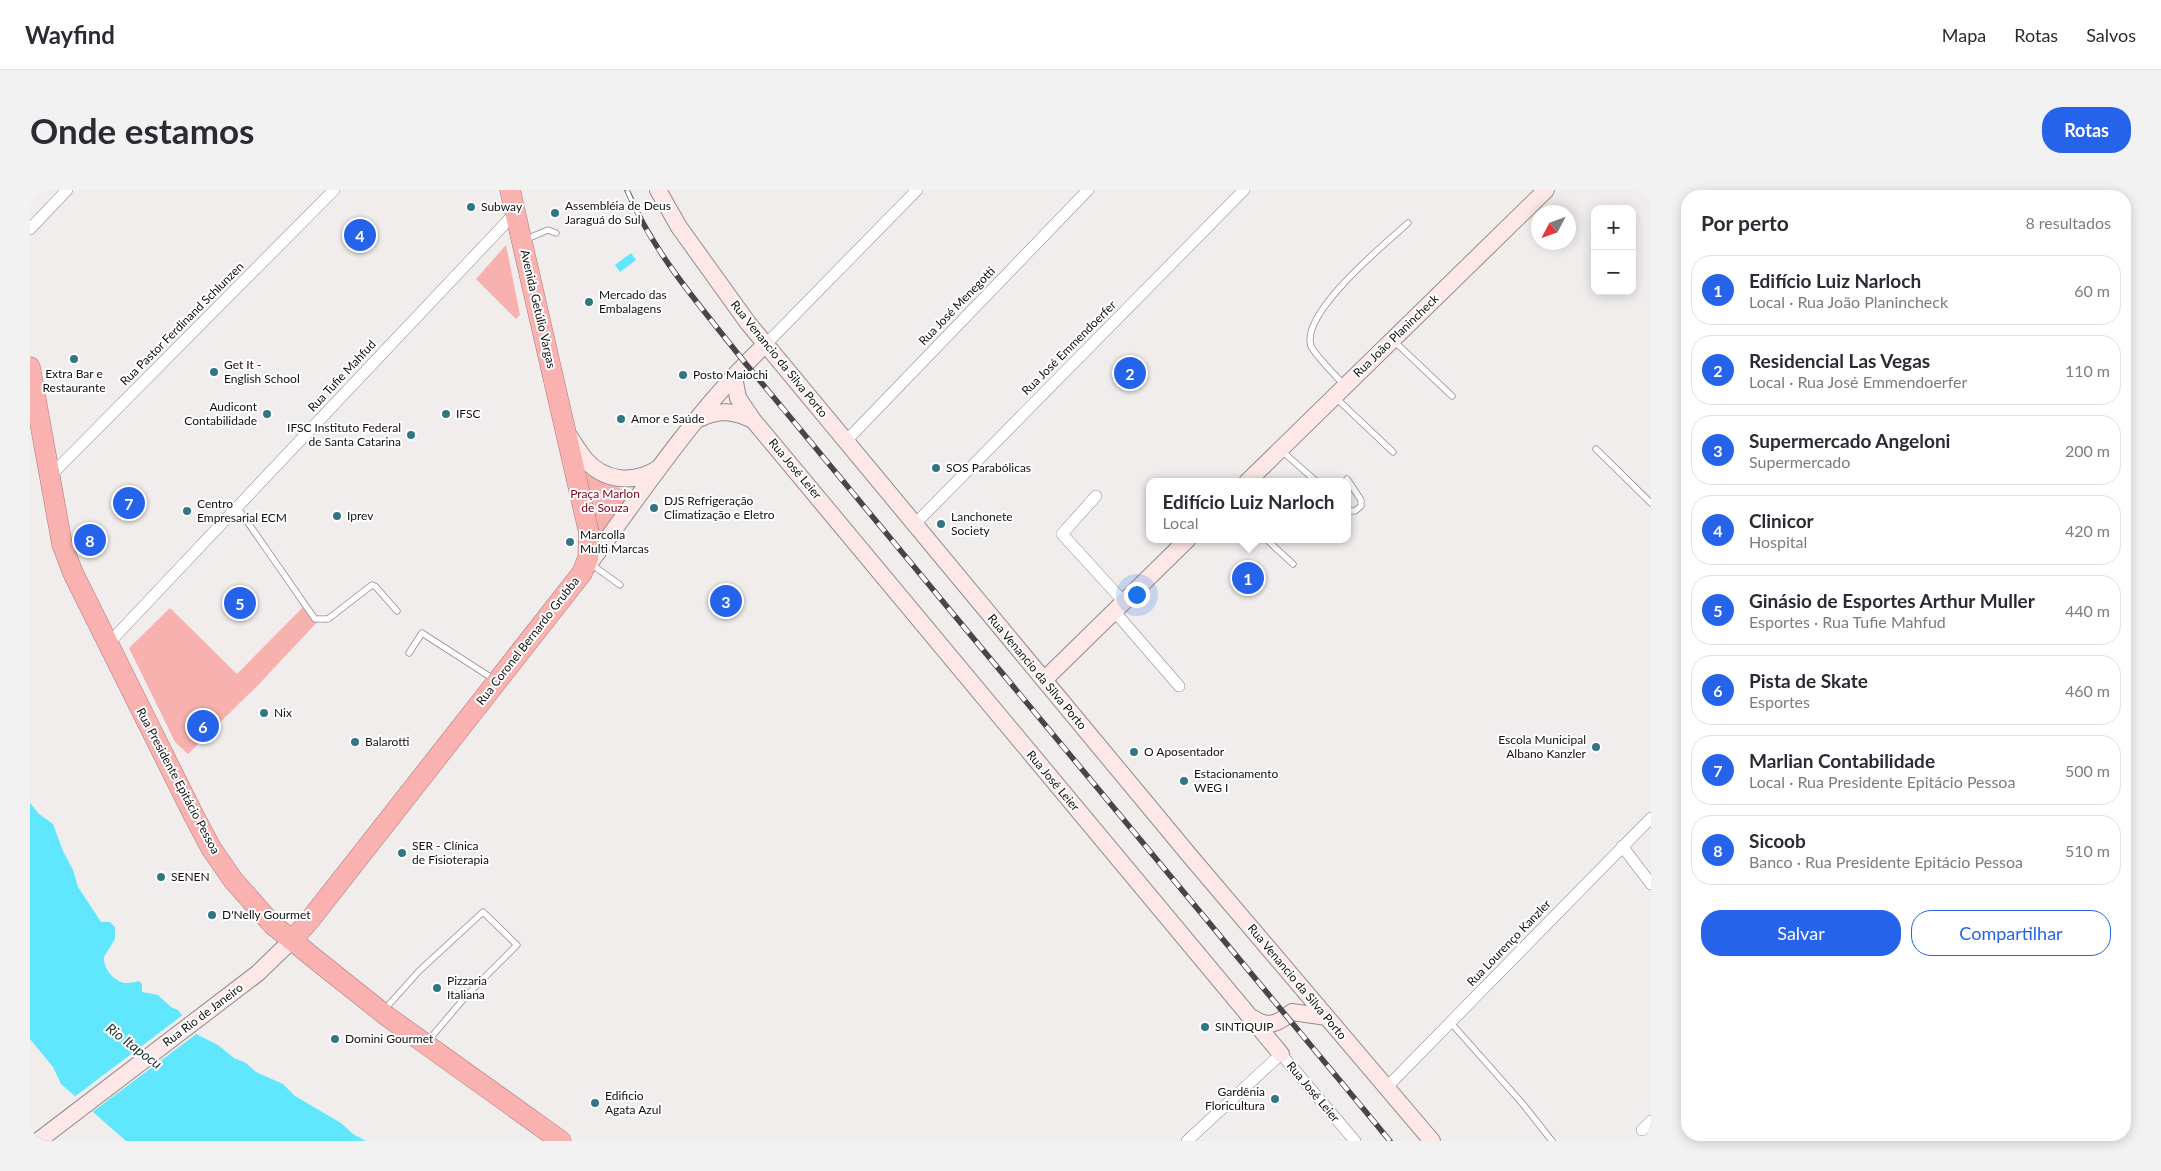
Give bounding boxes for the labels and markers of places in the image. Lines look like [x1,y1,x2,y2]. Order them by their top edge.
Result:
place label: Assembléia de Deus Jaraguá do Sul [565,198,671,227]
place label: Subway [481,199,523,214]
marker: Subway [465,201,477,213]
marker: Assembléia de Deus Jaraguá do Sul [549,207,561,219]
pin: 4 [344,216,376,254]
place label: Mercado das Embalagens [599,287,667,316]
marker: Mercado das Embalagens [583,296,595,308]
marker: Extra Bar e Restaurante [68,353,80,365]
pin: 2 [1114,354,1146,392]
place label: Get It - English School [224,357,300,386]
place label: Extra Bar e Restaurante [42,366,106,395]
marker: Get It - English School [208,366,220,378]
place label: Posto Maiochi [693,367,768,382]
marker: Posto Maiochi [677,369,689,381]
place label: Audicont Contabilidade [184,399,258,428]
place label: IFSC [456,406,480,421]
marker: Audicont Contabilidade [261,408,273,420]
marker: IFSC [440,408,452,420]
place label: Amor e Saúde [631,411,705,426]
marker: Amor e Saúde [615,413,627,425]
place label: IFSC Instituto Federal de Santa Catarina [287,420,401,449]
marker: IFSC Instituto Federal de Santa Catarina [405,429,417,441]
place label: SOS Parabólicas [946,460,1031,475]
marker: SOS Parabólicas [930,462,942,474]
pin: 7 [113,484,145,522]
place label: DJS Refrigeração Climatização e Eletro [664,493,775,522]
place label: Centro Empresarial ECM [197,496,287,525]
marker: DJS Refrigeração Climatização e Eletro [648,502,660,514]
marker: Centro Empresarial ECM [181,505,193,517]
place label: Iprev [347,508,374,523]
place label: Lanchonete Society [951,509,1013,538]
marker: Iprev [331,510,343,522]
marker: Lanchonete Society [935,518,947,530]
pin: 8 [74,521,106,559]
place label: Marcolla Multi Marcas [580,527,649,556]
marker: Marcolla Multi Marcas [564,536,576,548]
pin: 1 [1232,559,1264,597]
pin: 3 [710,582,742,620]
pin: 5 [224,584,256,622]
place label: Nix [274,705,292,720]
pin: 6 [187,707,219,745]
marker: Nix [258,707,270,719]
place label: Escola Municipal Albano Kanzler [1498,732,1587,761]
place label: Balarotti [365,734,409,749]
marker: Balarotti [349,736,361,748]
marker: Escola Municipal Albano Kanzler [1590,741,1602,753]
place label: O Aposentador [1144,744,1225,759]
marker: O Aposentador [1128,746,1140,758]
place label: Estacionamento WEG I [1194,766,1278,795]
marker: Estacionamento WEG I [1178,775,1190,787]
place label: SER - Clínica de Fisioterapia [412,838,489,867]
marker: SER - Clínica de Fisioterapia [396,847,408,859]
place label: SENEN [171,869,210,884]
marker: SENEN [155,871,167,883]
place label: D'Nelly Gourmet [222,907,311,922]
marker: D'Nelly Gourmet [206,909,218,921]
place label: Pizzaria Italiana [447,973,487,1002]
marker: Pizzaria Italiana [431,982,443,994]
place label: SINTIQUIP [1215,1019,1273,1034]
marker: SINTIQUIP [1199,1021,1211,1033]
place label: Domini Gourmet [345,1031,434,1046]
marker: Domini Gourmet [329,1033,341,1045]
place label: Gardênia Floricultura [1205,1084,1265,1113]
place label: Edificio Agata Azul [605,1088,661,1117]
marker: Gardênia Floricultura [1269,1093,1281,1105]
marker: Edificio Agata Azul [589,1097,601,1109]

